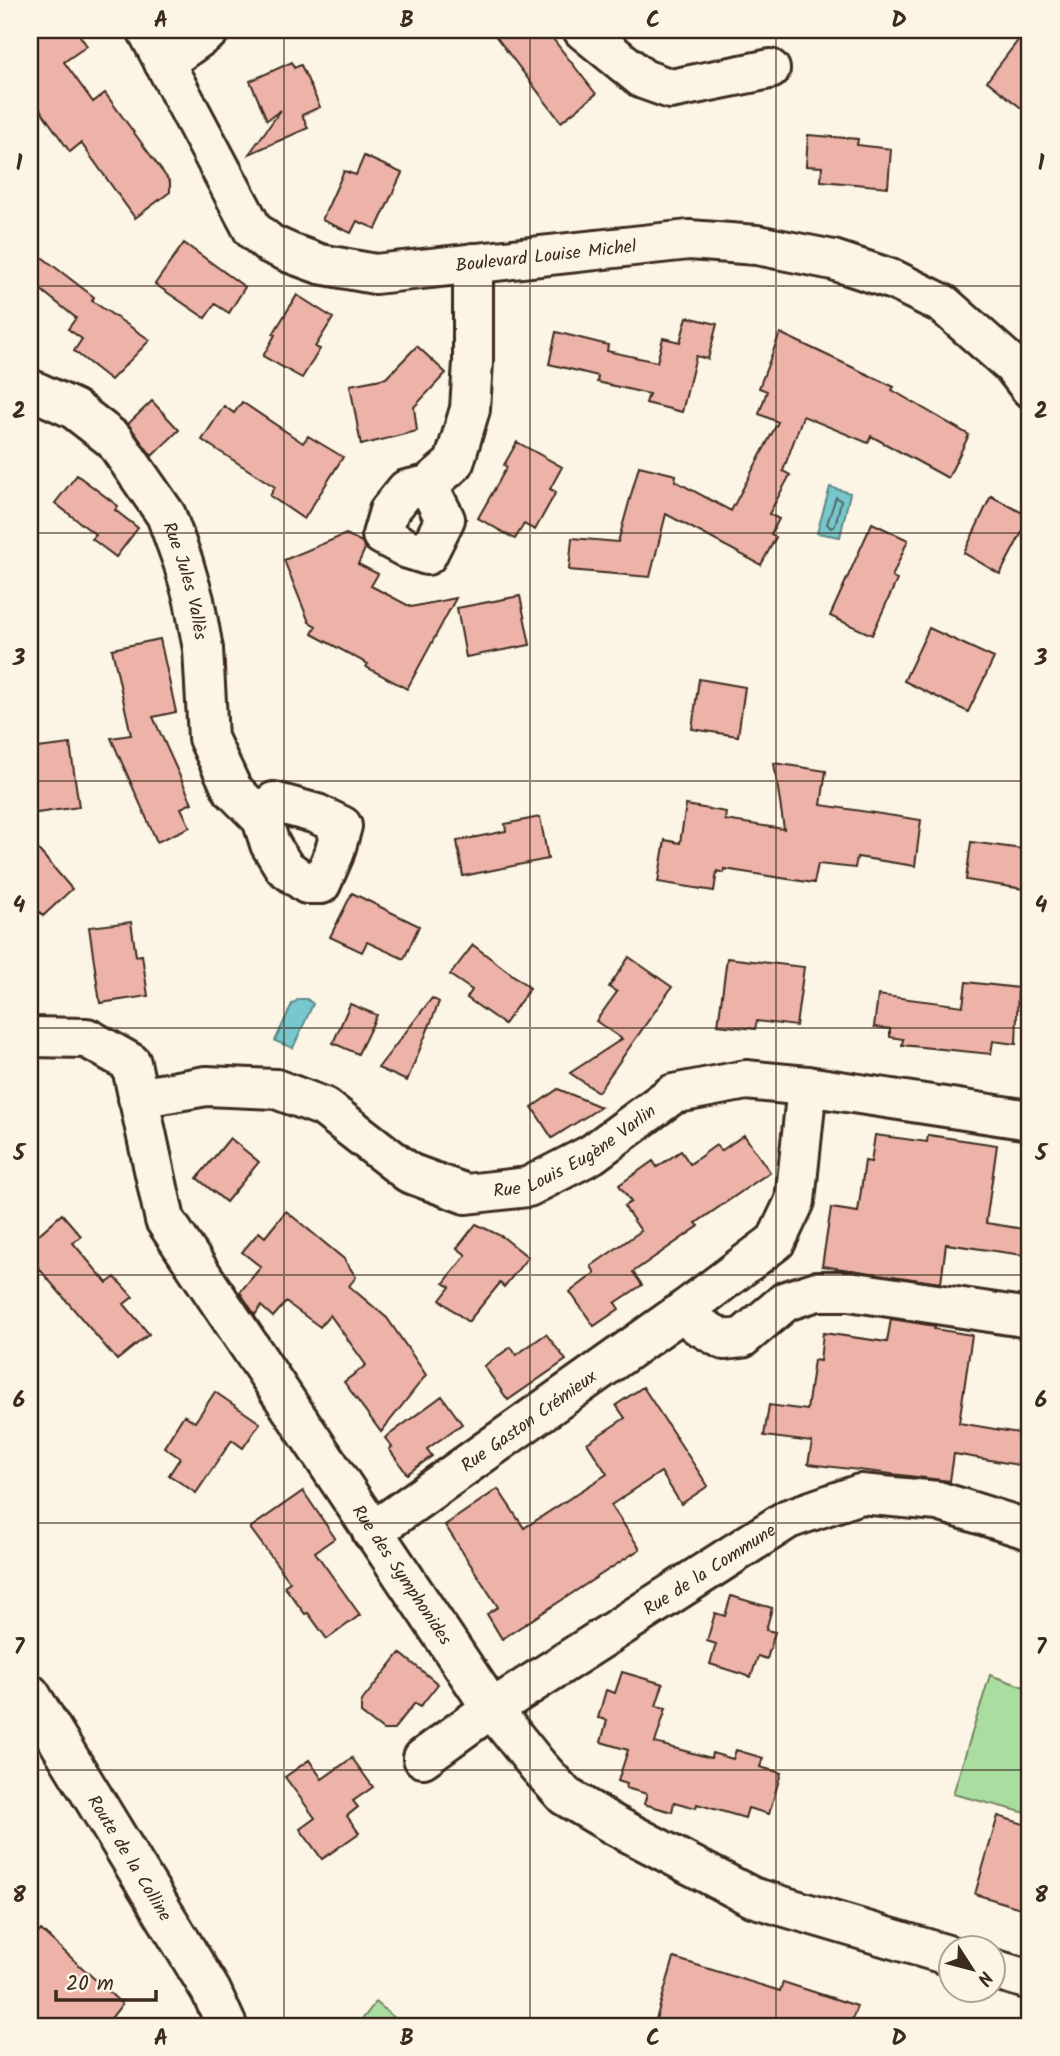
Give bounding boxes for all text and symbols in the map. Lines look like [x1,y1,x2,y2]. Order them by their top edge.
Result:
text: A [154,3,168,39]
text: B [400,3,414,39]
text: C [646,3,660,39]
text: D [891,3,907,39]
text: 1 [16,146,23,182]
text: 1 [1038,146,1045,182]
street label: Boulevard Louise Michel [454,233,638,281]
text: 2 [12,394,26,430]
text: 2 [1034,394,1048,430]
street label: Rue Jules Vallès [154,518,214,643]
text: 3 [12,641,26,677]
text: 3 [1034,641,1048,677]
text: 4 [13,888,26,924]
text: 4 [1035,888,1048,924]
street label: Rue Louis Eugène Varlin [492,1098,663,1207]
text: 5 [12,1136,27,1172]
text: 5 [1034,1136,1049,1172]
street label: Rue Gaston Crémieux [455,1363,604,1481]
text: 6 [13,1383,25,1419]
text: 6 [1035,1383,1047,1419]
street label: Rue des Symphonides [343,1499,459,1652]
street label: Rue de la Commune [638,1517,782,1624]
text: 7 [14,1630,26,1666]
text: 7 [1036,1630,1048,1666]
street label: Route de la Colline [79,1790,178,1928]
text: 8 [12,1878,26,1914]
text: 8 [1034,1878,1048,1914]
north arrow [937,1934,1007,2004]
scale bar [56,1958,156,2002]
text: N [968,1964,1000,1991]
text: 20 m [66,1968,114,2001]
text: A [154,2021,168,2056]
text: B [400,2021,414,2056]
text: C [646,2021,660,2056]
text: D [891,2021,907,2056]

